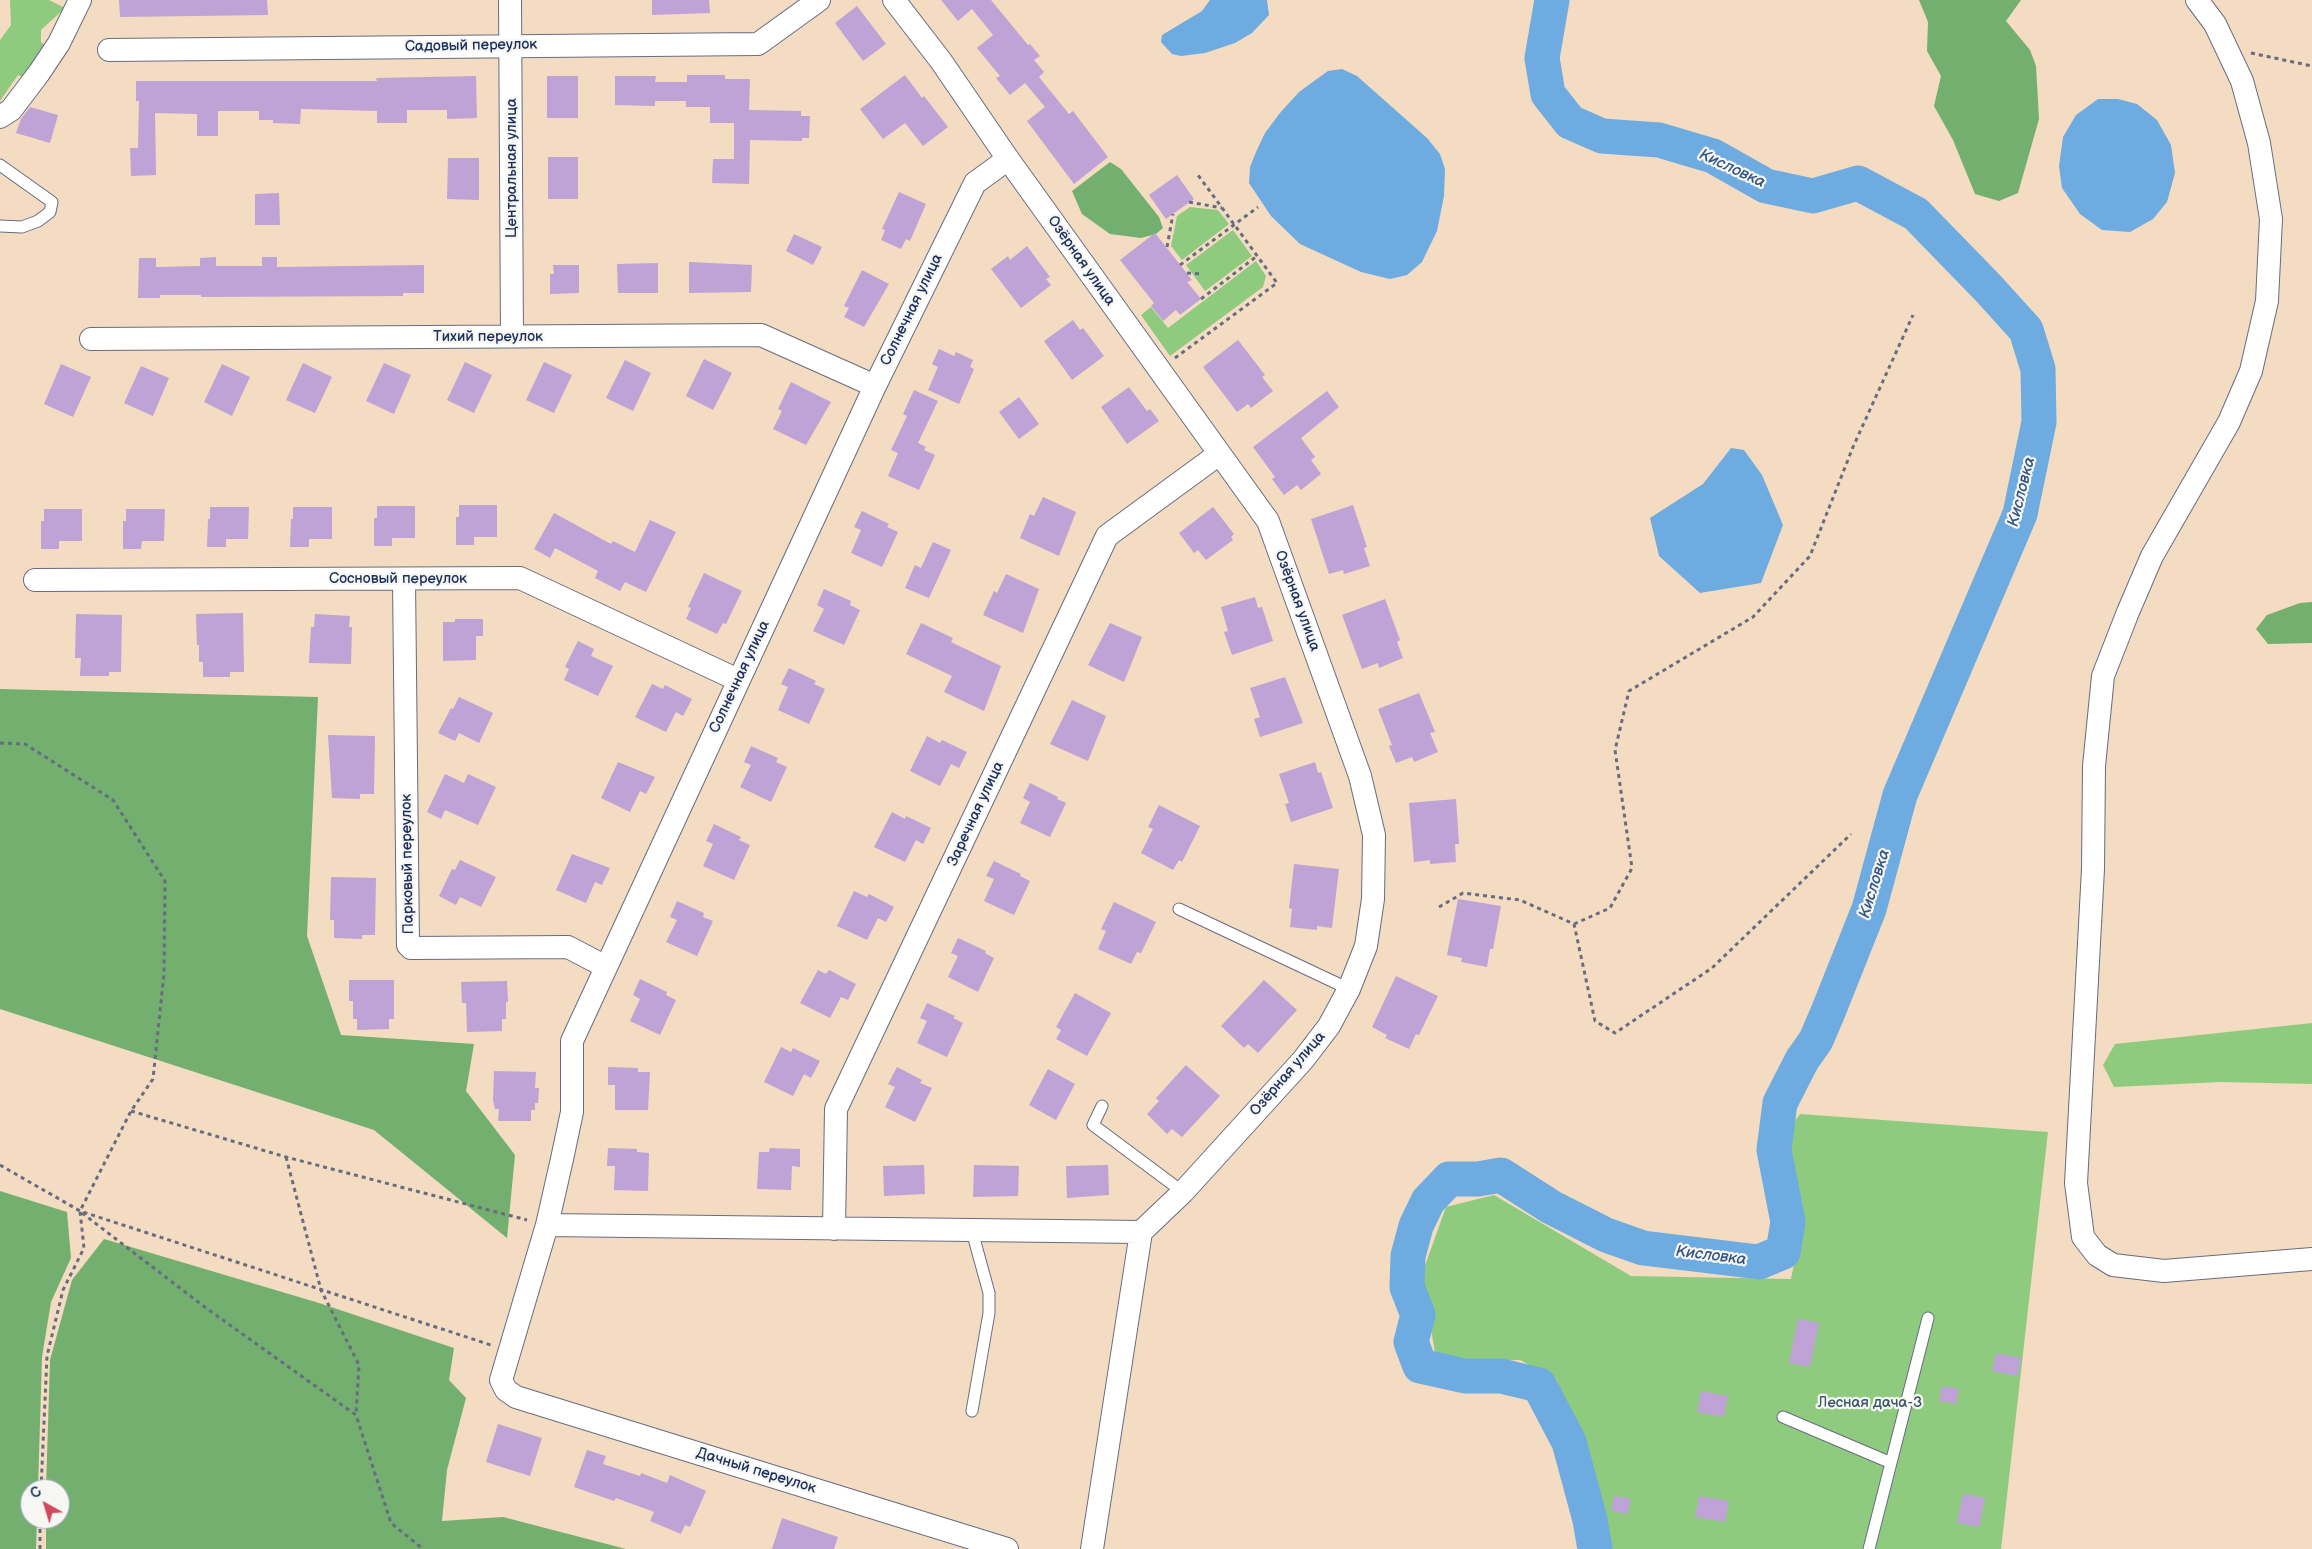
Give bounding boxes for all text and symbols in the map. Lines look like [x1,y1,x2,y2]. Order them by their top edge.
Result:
street label: Садовый переулок [405,36,537,56]
street label: Центральная улица [503,98,521,238]
water label: Кисловка [1696,145,1768,193]
street label: Озёрная улица [1043,212,1119,310]
street label: Солнечная улица [877,251,947,369]
street label: Тихий переулок [433,328,543,346]
water label: Кисловка [2004,455,2040,529]
street label: Озёрная улица [1270,548,1324,654]
street label: Сосновый переулок [329,570,467,588]
street label: Солнечная улица [706,618,774,736]
street label: Заречная улица [944,759,1008,869]
street label: Парковый переулок [398,794,418,934]
water label: Кисловка [1855,847,1895,921]
street label: Озёрная улица [1246,1028,1330,1120]
water label: Кисловка [1675,1242,1747,1270]
park label: Лесная дача-3 [1818,1394,1922,1412]
street label: Дачный переулок [694,1444,818,1498]
north arrow [20,1479,70,1529]
text: С [27,1483,45,1502]

